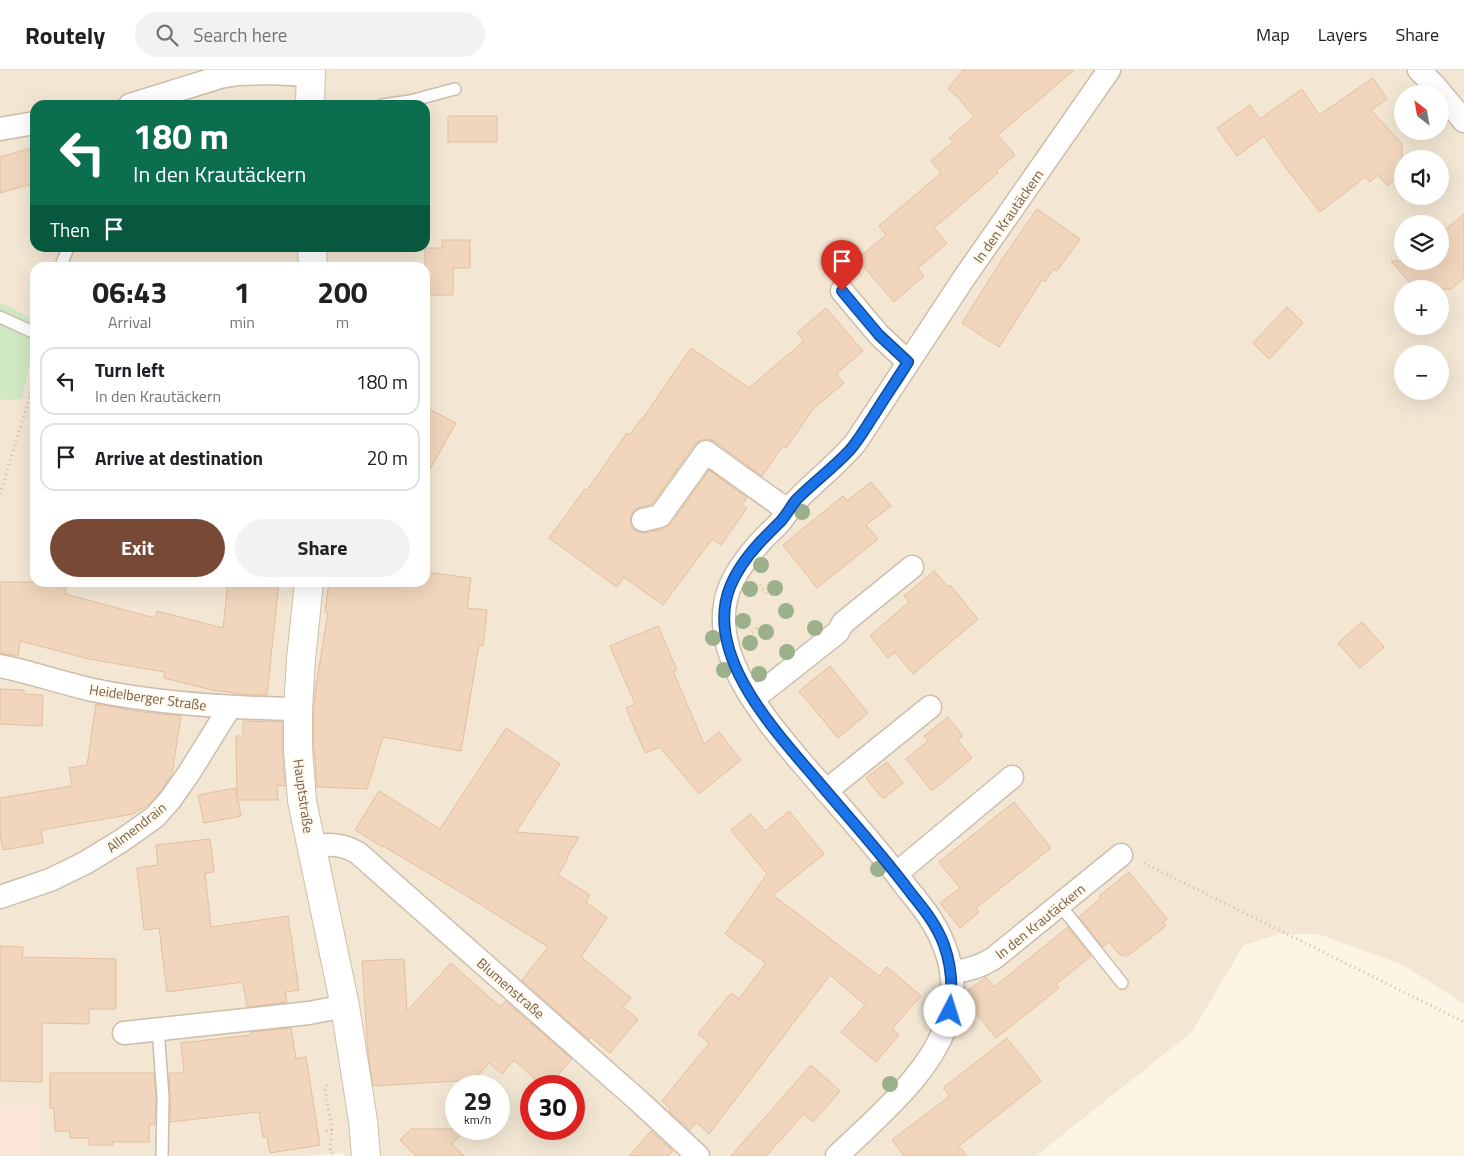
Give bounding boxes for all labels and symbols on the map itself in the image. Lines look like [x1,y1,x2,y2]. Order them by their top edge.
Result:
north arrow [1394,85,1449,140]
street label: In den Krautäckern [968,165,1048,267]
pin [821,240,863,291]
street label: Heidelberger Straße [88,678,208,716]
street label: Hauptstraße [288,758,320,834]
street label: Allmendrain [102,797,170,857]
street label: In den Krautäckern [991,878,1089,964]
street label: Blumenstraße [472,953,550,1023]
position arrow [923,984,975,1036]
speed limit sign: 30 [520,1075,585,1140]

